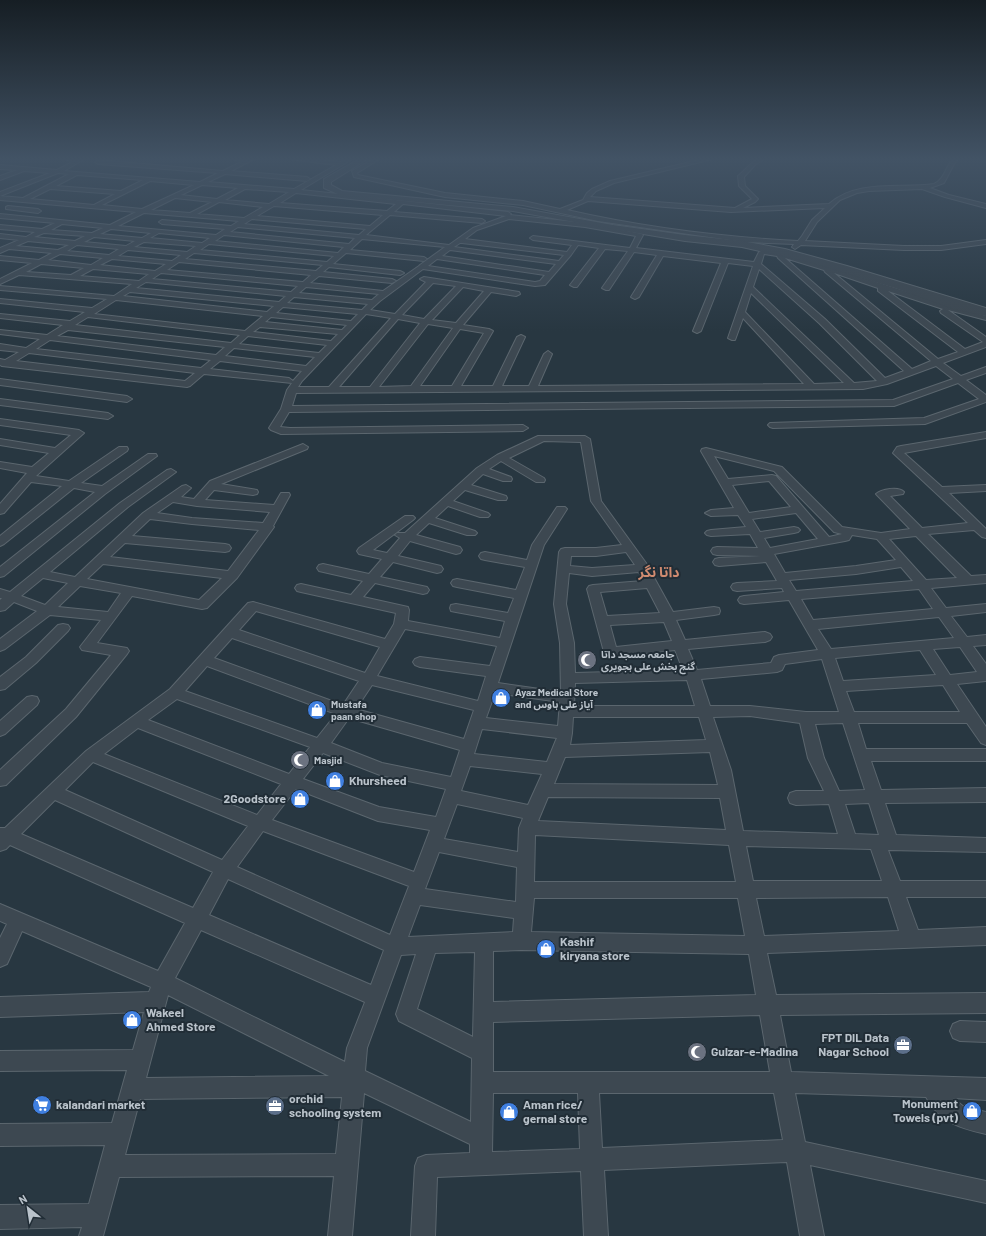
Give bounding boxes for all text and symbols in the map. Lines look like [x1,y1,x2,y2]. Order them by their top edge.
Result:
district label: داتا نگر [637,563,680,581]
place label: جامعہ مسجد داتا گنج بخش علی ہجویری [601,648,696,675]
mosque icon: جامعہ مسجد داتا گنج بخش علی ہجویری [576,649,598,671]
place label: Ayaz Medical Store and آیاز علی ہاوس [515,686,599,711]
shop icon: Ayaz Medical Store and آیاز علی ہاوس [490,687,512,709]
place label: Mustafa paan shop [331,698,377,722]
shop icon: Mustafa paan shop [306,699,328,721]
mosque icon: Masjid [289,749,311,771]
place label: Masjid [314,754,343,766]
shop icon: Khursheed [324,770,346,792]
place label: Khursheed [349,773,407,787]
shop icon: 2Goodstore [289,788,311,810]
place label: 2Goodstore [224,791,286,805]
place label: Kashif kiryana store [560,934,630,962]
shop icon: Kashif kiryana store [535,938,557,960]
place label: Wakeel Ahmed Store [146,1005,216,1033]
shop icon: Wakeel Ahmed Store [121,1009,143,1031]
place label: FPT DIL Data Nagar School [818,1030,889,1058]
office icon: FPT DIL Data Nagar School [892,1034,914,1056]
mosque icon: Gulzar-e-Madina [686,1041,708,1063]
place label: Gulzar-e-Madina [711,1044,798,1058]
place label: orchid schooling system [289,1091,381,1119]
supermarket icon: kalandari market [31,1094,53,1116]
office icon: orchid schooling system [264,1095,286,1117]
place label: Monument Towels (pvt) [893,1096,959,1124]
place label: kalandari market [56,1097,146,1111]
place label: Aman rice/ gernal store [523,1097,588,1125]
shop icon: Monument Towels (pvt) [961,1100,983,1122]
shop icon: Aman rice/ gernal store [498,1101,520,1123]
north arrow [8,1188,48,1228]
text: N [16,1191,29,1206]

